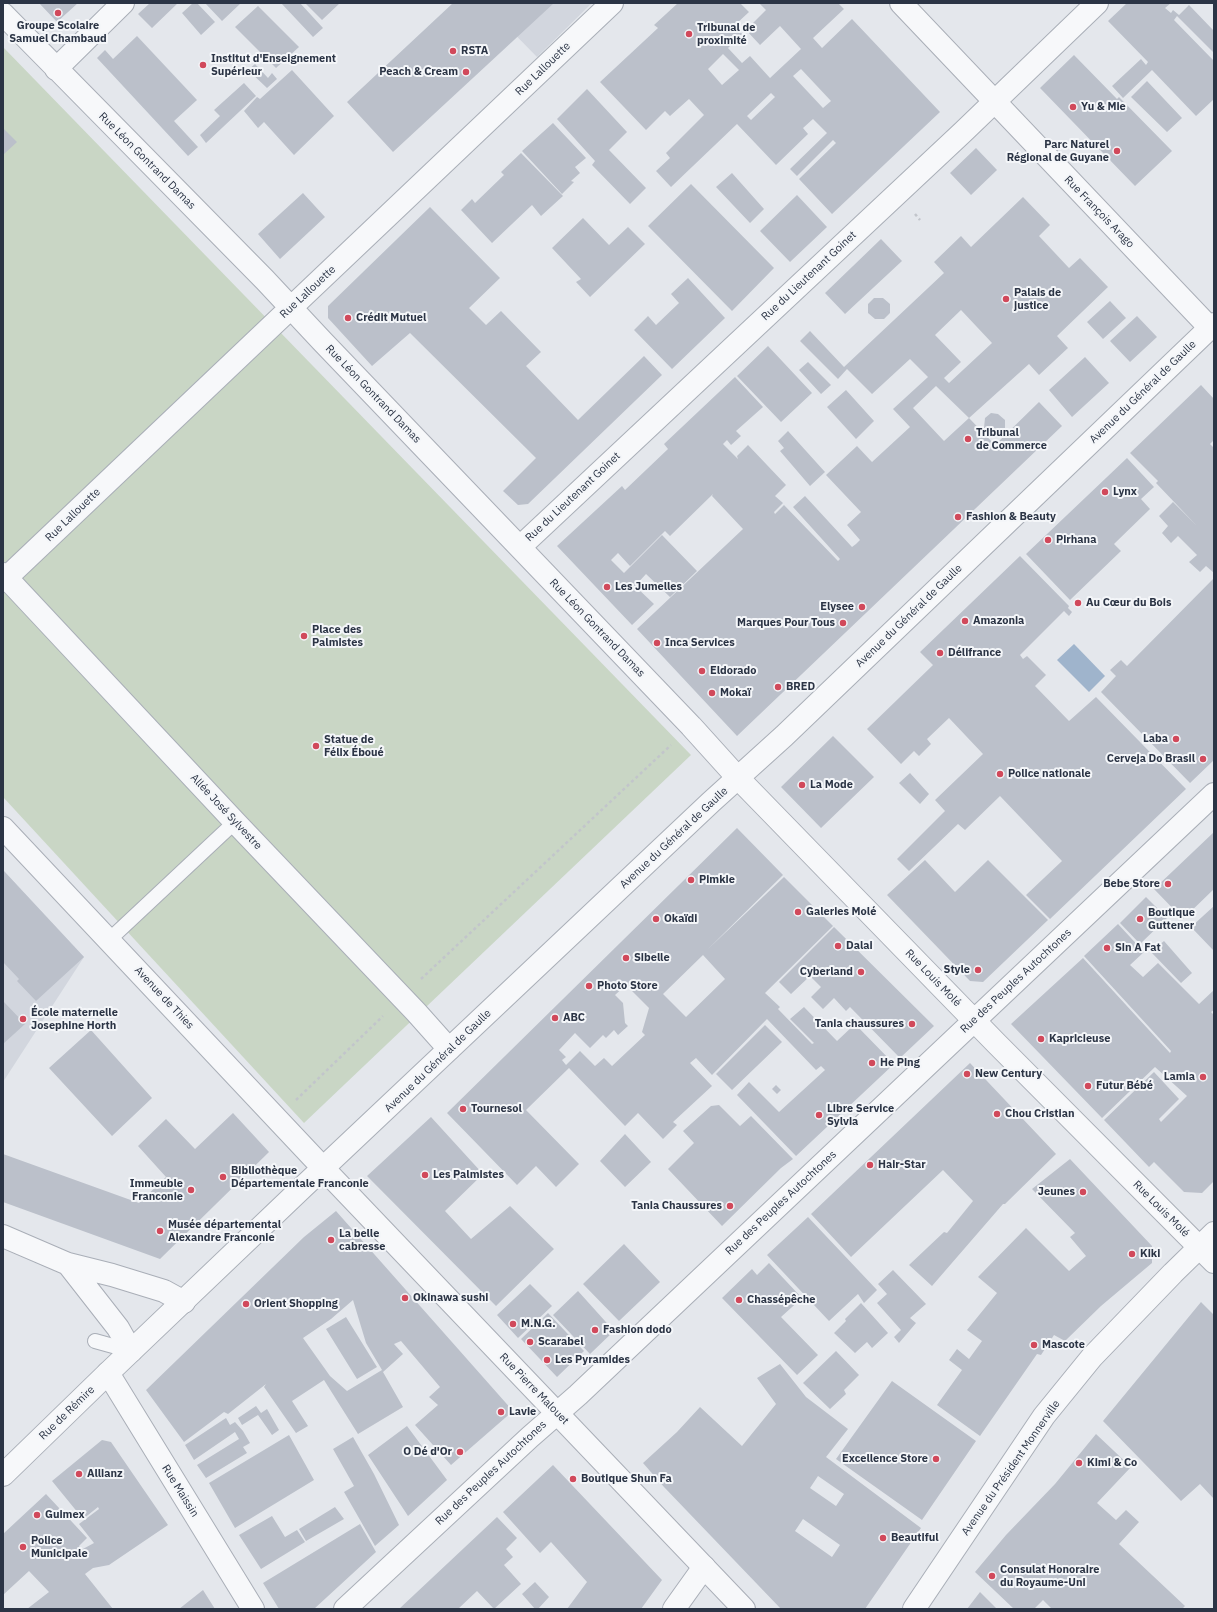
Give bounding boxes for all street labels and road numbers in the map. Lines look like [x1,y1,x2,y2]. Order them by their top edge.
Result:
street label: Rue Lallouette [513,39,573,99]
street label: Rue Léon Gontrand Damas [96,110,198,212]
street label: Rue François Arago [1061,173,1137,251]
street label: Rue du Lieutenant Goinet [759,229,859,323]
street label: Rue Lallouette [277,263,339,321]
street label: Avenue du Général de Gaulle [1087,338,1199,446]
street label: Rue Léon Gontrand Damas [323,342,423,446]
street label: Rue du Lieutenant Goinet [523,450,623,544]
street label: Rue Lallouette [43,485,103,545]
street label: Avenue du Général de Gaulle [853,562,965,670]
street label: Rue Léon Gontrand Damas [547,576,647,680]
street label: Allée José Sylvestre [188,771,264,853]
street label: Avenue du Général de Gaulle [617,785,731,891]
street label: Rue des Peuples Autochtones [958,926,1074,1036]
street label: Rue Louis Molé [902,947,964,1009]
street label: Avenue de Thies [132,964,196,1032]
street label: Avenue du Général de Gaulle [382,1007,494,1115]
street label: Rue des Peuples Autochtones [723,1148,839,1258]
street label: Rue Louis Molé [1130,1178,1192,1240]
street label: Rue Pierre Malouet [497,1351,571,1427]
street label: Rue de Rémire [36,1383,98,1443]
street label: Avenue du Président Monnerville [959,1398,1063,1538]
street label: Rue des Peuples Autochtones [433,1418,549,1528]
street label: Rue Maissin [159,1462,201,1520]

